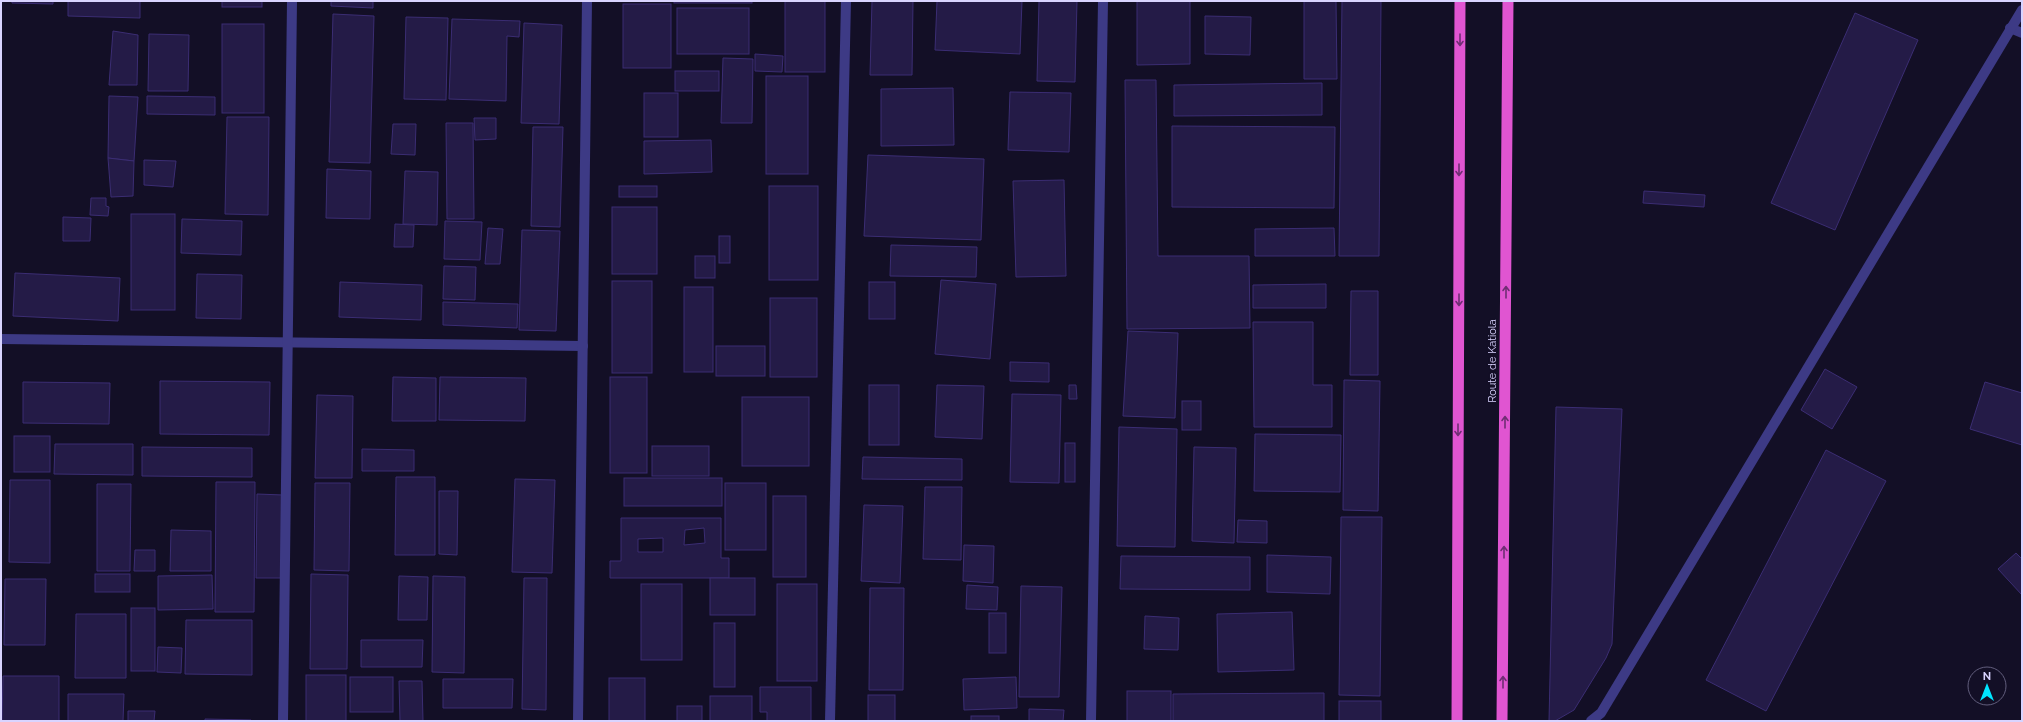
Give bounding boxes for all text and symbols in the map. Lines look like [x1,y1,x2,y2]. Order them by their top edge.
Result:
one-way arrow [1456,33,1463,46]
one-way arrow [1455,163,1463,176]
one-way arrow [1502,286,1510,299]
one-way arrow [1455,293,1463,306]
street label: Route de Katiola [1486,319,1499,403]
one-way arrow [1501,416,1509,429]
one-way arrow [1454,423,1462,436]
one-way arrow [1500,546,1508,559]
north arrow [1967,666,2007,706]
text: N [1983,670,1991,683]
one-way arrow [1499,676,1507,689]

